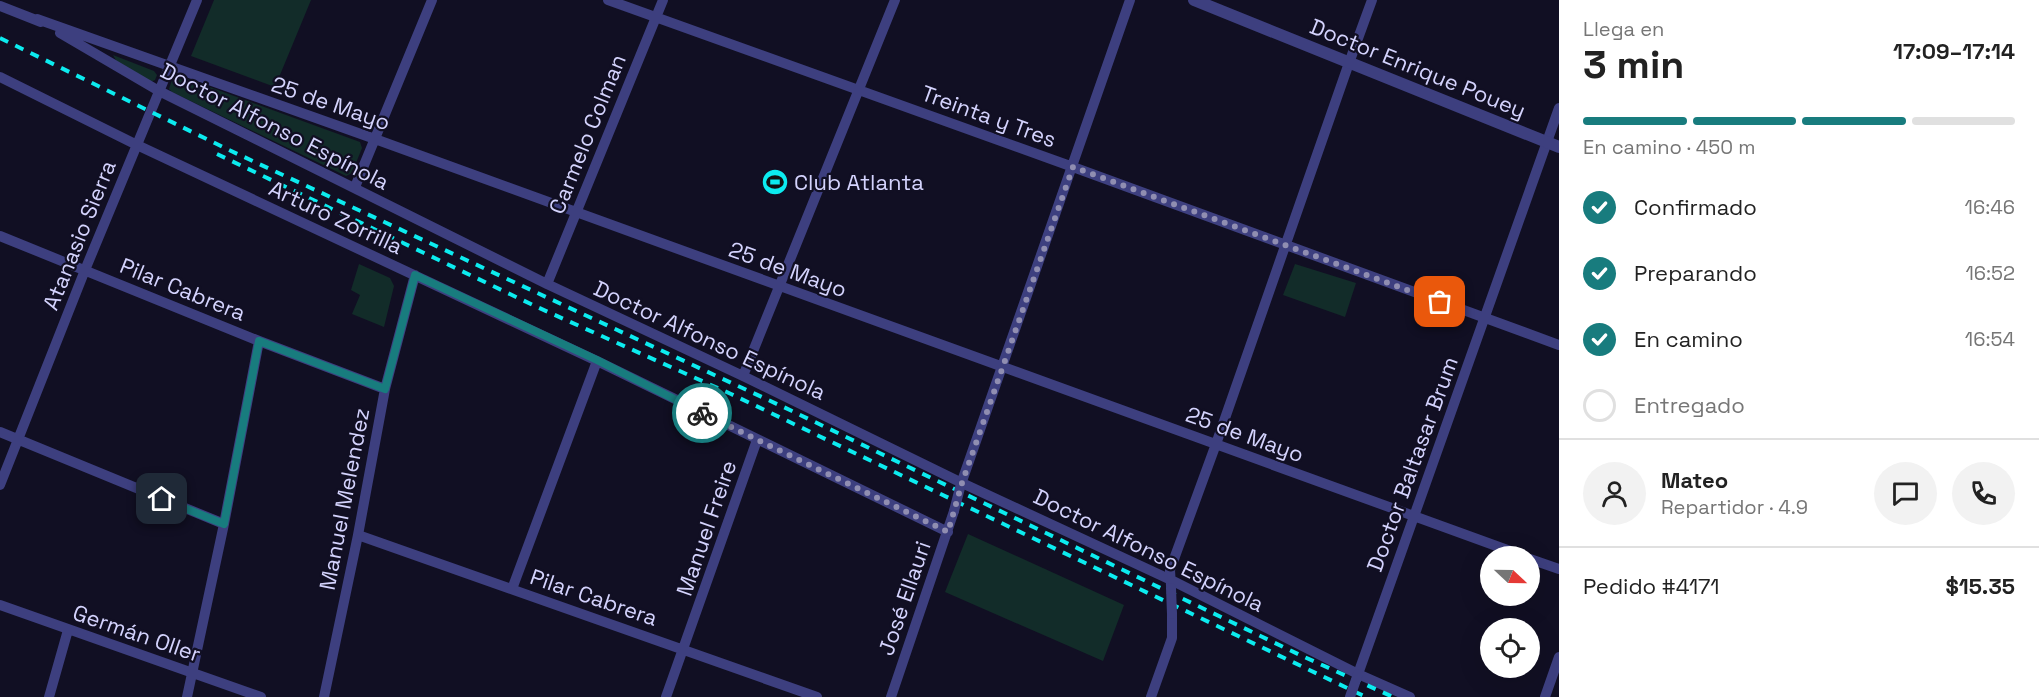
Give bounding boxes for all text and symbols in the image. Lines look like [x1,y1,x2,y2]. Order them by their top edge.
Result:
street label: Doctor Enrique Pouey [1306,12,1530,124]
text: Llega en [1583,16,1664,42]
text: 17:09–17:14 [1893,37,2015,65]
text: 3 min [1583,40,1684,89]
street label: Carmelo Colman [542,50,632,218]
street label: Doctor Alfonso Espínola [156,56,394,196]
street label: 25 de Mayo [268,70,394,136]
street label: Treinta y Tres [918,79,1060,153]
text: En camino · 450 m [1583,134,1756,160]
street label: Atanasio Sierra [36,156,122,314]
sports icon: Club Atlanta [760,167,790,197]
place label: Club Atlanta [794,168,924,196]
street label: Arturo Zorrilla [265,174,408,260]
icon: check [1583,191,1616,224]
text: Confirmado [1634,193,1757,221]
text: 16:46 [1965,194,2015,220]
street label: 25 de Mayo [725,235,851,303]
street label: Pilar Cabrera [116,251,250,327]
icon: check [1583,257,1616,290]
text: Preparando [1634,259,1757,287]
text: 16:52 [1965,260,2015,286]
street label: Doctor Alfonso Espínola [589,274,831,406]
pin [1414,276,1465,327]
icon: bag [1423,285,1456,318]
icon: check [1583,323,1616,356]
text: En camino [1634,325,1743,353]
text: 16:54 [1965,326,2015,352]
street label: Doctor Baltasar Brum [1360,353,1464,575]
courier [672,383,732,443]
text: Entregado [1634,391,1745,419]
icon: bike [686,397,719,430]
street label: 25 de Mayo [1182,400,1308,468]
street label: Manuel Melendez [313,406,375,592]
street label: Manuel Freire [670,456,742,600]
button: person [1583,462,1646,525]
button: chat [1874,462,1937,525]
button: phone [1952,462,2015,525]
text: Mateo [1661,466,1728,494]
pin [136,473,187,524]
icon: home [145,482,178,515]
street label: Doctor Alfonso Espínola [1029,482,1269,618]
text: Repartidor · 4.9 [1661,494,1808,520]
street label: José Ellauri [871,537,937,659]
north arrow [1480,546,1540,606]
map controls [1480,546,1540,678]
street label: Pilar Cabrera [527,562,662,632]
text: Pedido #4171 [1583,572,1719,600]
text: $15.35 [1945,572,2015,600]
street label: Germán Oller [69,598,205,668]
button: locate [1480,618,1540,678]

